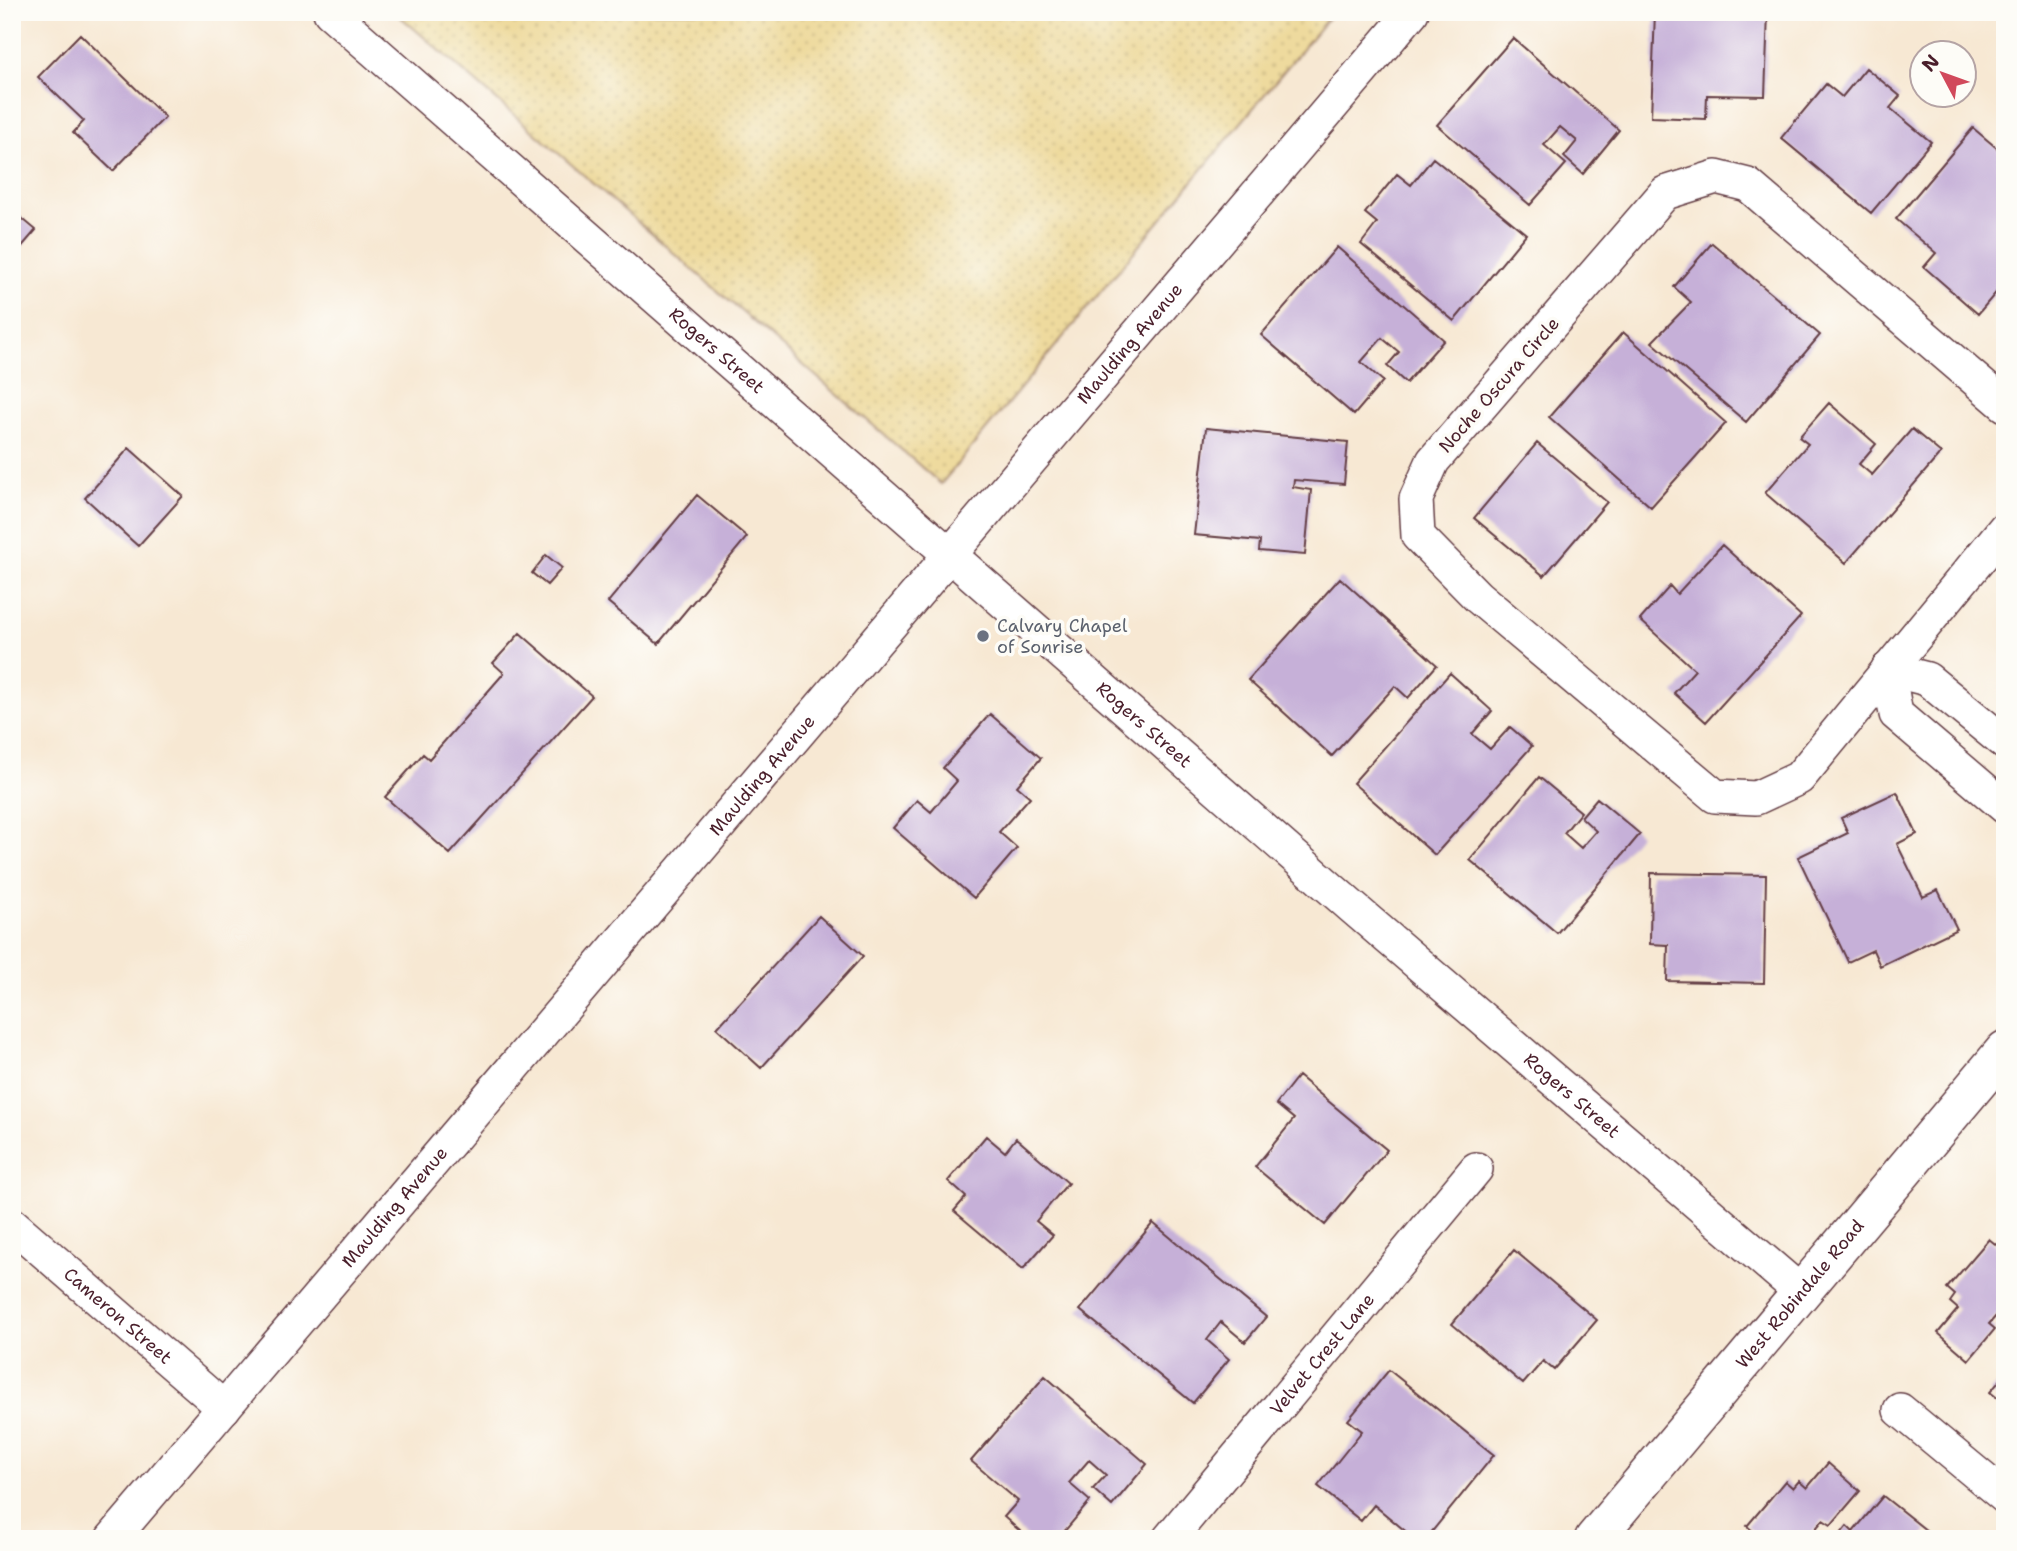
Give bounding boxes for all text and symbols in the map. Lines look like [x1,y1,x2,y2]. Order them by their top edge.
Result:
north arrow [1909,38,1979,108]
text: N [1916,49,1945,77]
street label: Maulding Avenue [1071,278,1188,409]
street label: Rogers Street [664,302,770,399]
street label: Noche Oscura Circle [1433,312,1565,458]
place label: Calvary Chapel of Sonrise [997,614,1128,659]
marker: Calvary Chapel of Sonrise [975,628,991,644]
street label: Rogers Street [1091,676,1197,773]
street label: Maulding Avenue [704,710,820,841]
street label: Rogers Street [1519,1048,1625,1144]
street label: Maulding Avenue [336,1141,453,1273]
street label: West Robindale Road [1730,1215,1869,1374]
street label: Cameron Street [59,1262,177,1369]
street label: Velvet Crest Lane [1265,1288,1380,1420]

